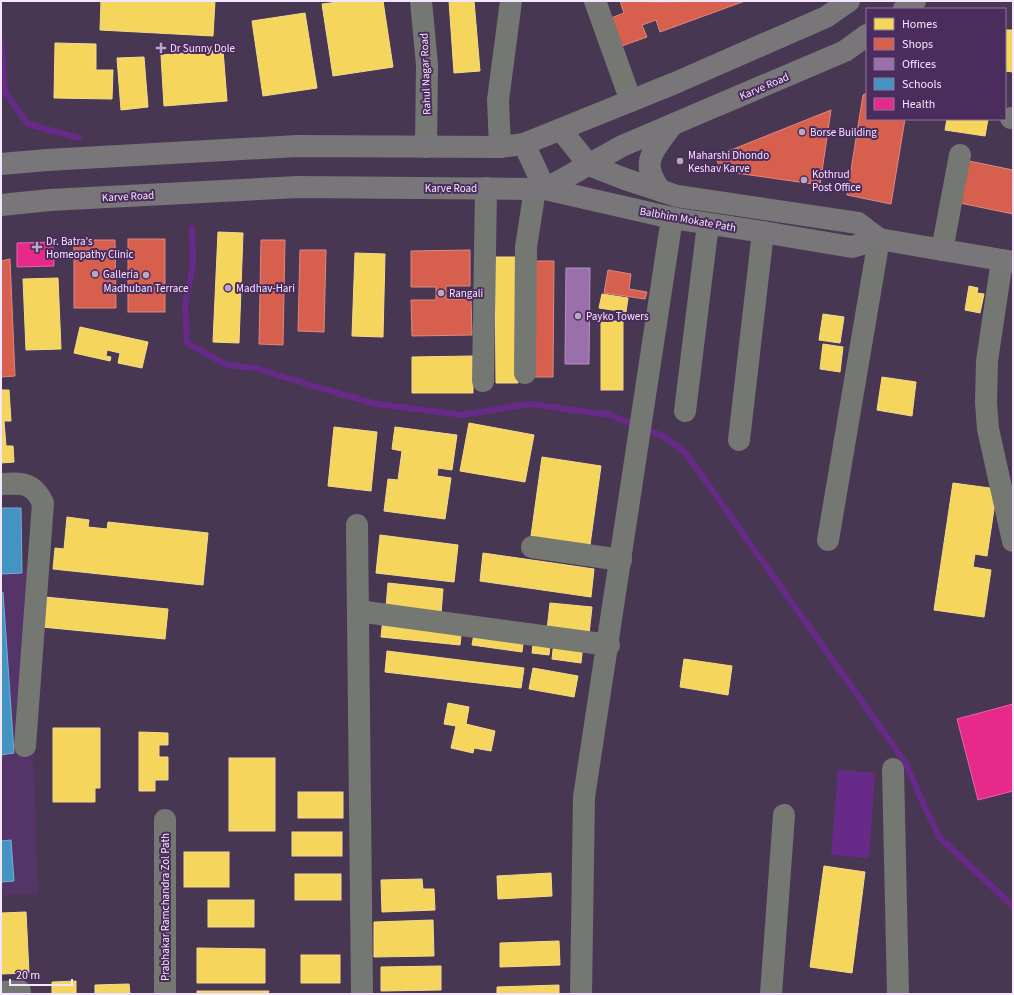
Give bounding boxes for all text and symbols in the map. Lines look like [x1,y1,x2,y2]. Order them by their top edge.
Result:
legend [866,8,1006,120]
text: Homes [902,16,937,33]
street label: Rahul Nagar Road [417,33,434,115]
text: Shops [902,36,933,53]
place label: Dr Sunny Dole [170,41,236,56]
marker: Dr Sunny Dole [155,42,167,54]
text: Offices [902,56,936,73]
street label: Karve Road [737,69,791,104]
text: Schools [902,76,942,93]
text: Health [902,96,935,113]
place label: Borse Building [810,125,877,140]
marker: Borse Building [797,127,807,137]
place label: Maharshi Dhondo Keshav Karve [688,148,769,176]
marker: Maharshi Dhondo Keshav Karve [675,156,685,166]
place label: Kothrud Post Office [812,167,861,195]
marker: Kothrud Post Office [799,175,809,185]
street label: Karve Road [425,181,477,196]
street label: Karve Road [101,188,155,205]
street label: Balbhim Mokate Path [639,204,737,235]
place label: Dr. Batra's Homeopathy Clinic [46,234,134,262]
marker: Dr. Batra's Homeopathy Clinic [31,241,43,253]
place label: Galleria [103,267,138,282]
marker: Galleria [90,269,100,279]
marker: Madhuban Terrace [141,270,151,280]
place label: Madhuban Terrace [103,281,189,296]
place label: Madhav-Hari [236,281,295,296]
marker: Madhav-Hari [223,283,233,293]
place label: Rangali [449,286,483,301]
marker: Rangali [436,288,446,298]
place label: Payko Towers [586,309,649,324]
marker: Payko Towers [573,311,583,321]
street label: Prabhakar Ramchandra Zol Path [158,833,173,981]
scale bar [10,961,72,987]
text: 20 m [16,967,40,984]

